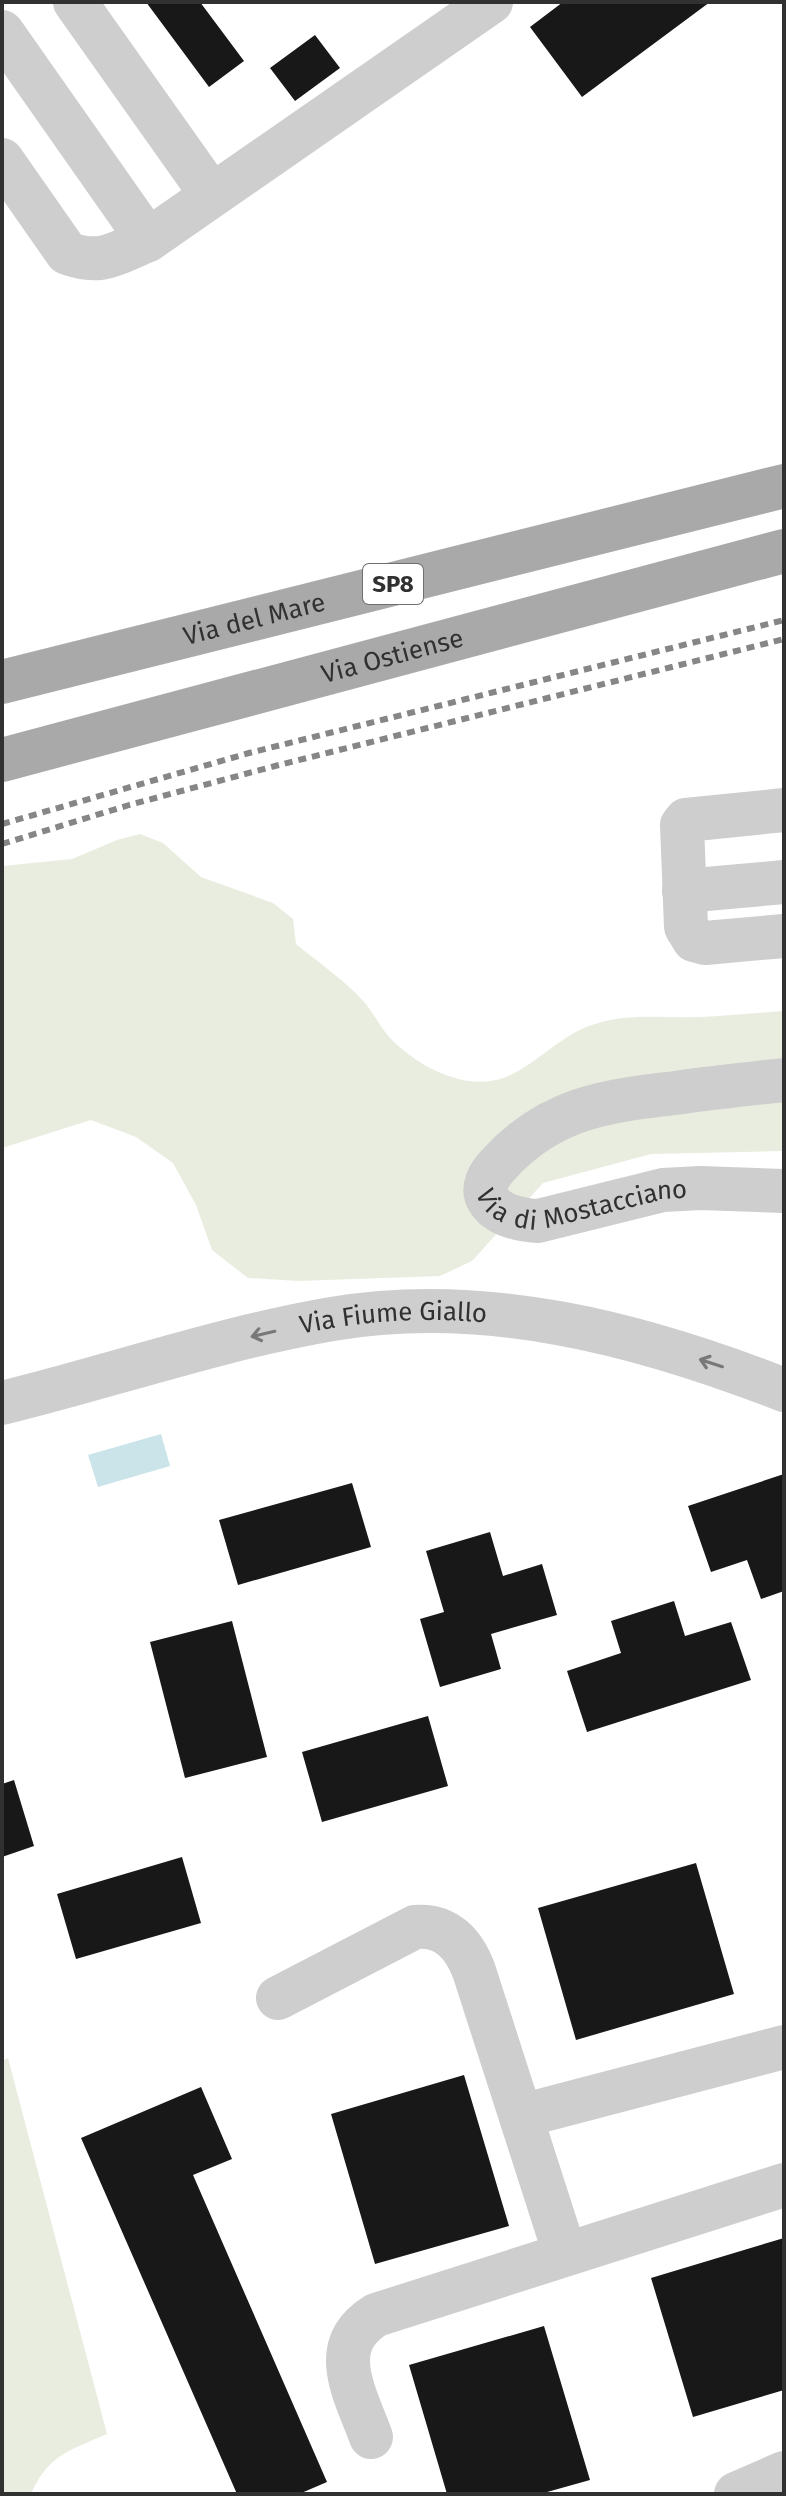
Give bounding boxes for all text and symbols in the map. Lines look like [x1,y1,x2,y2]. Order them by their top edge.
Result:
road number: SP8 [363,564,423,604]
street label: Via del Mare [180,587,328,652]
street label: Via Ostiense [318,622,467,690]
street label: Via di Mostacciano [469,1174,688,1237]
street label: Via Fiume Giallo [297,1296,488,1341]
one-way arrow [251,1327,276,1342]
one-way arrow [699,1355,724,1369]

